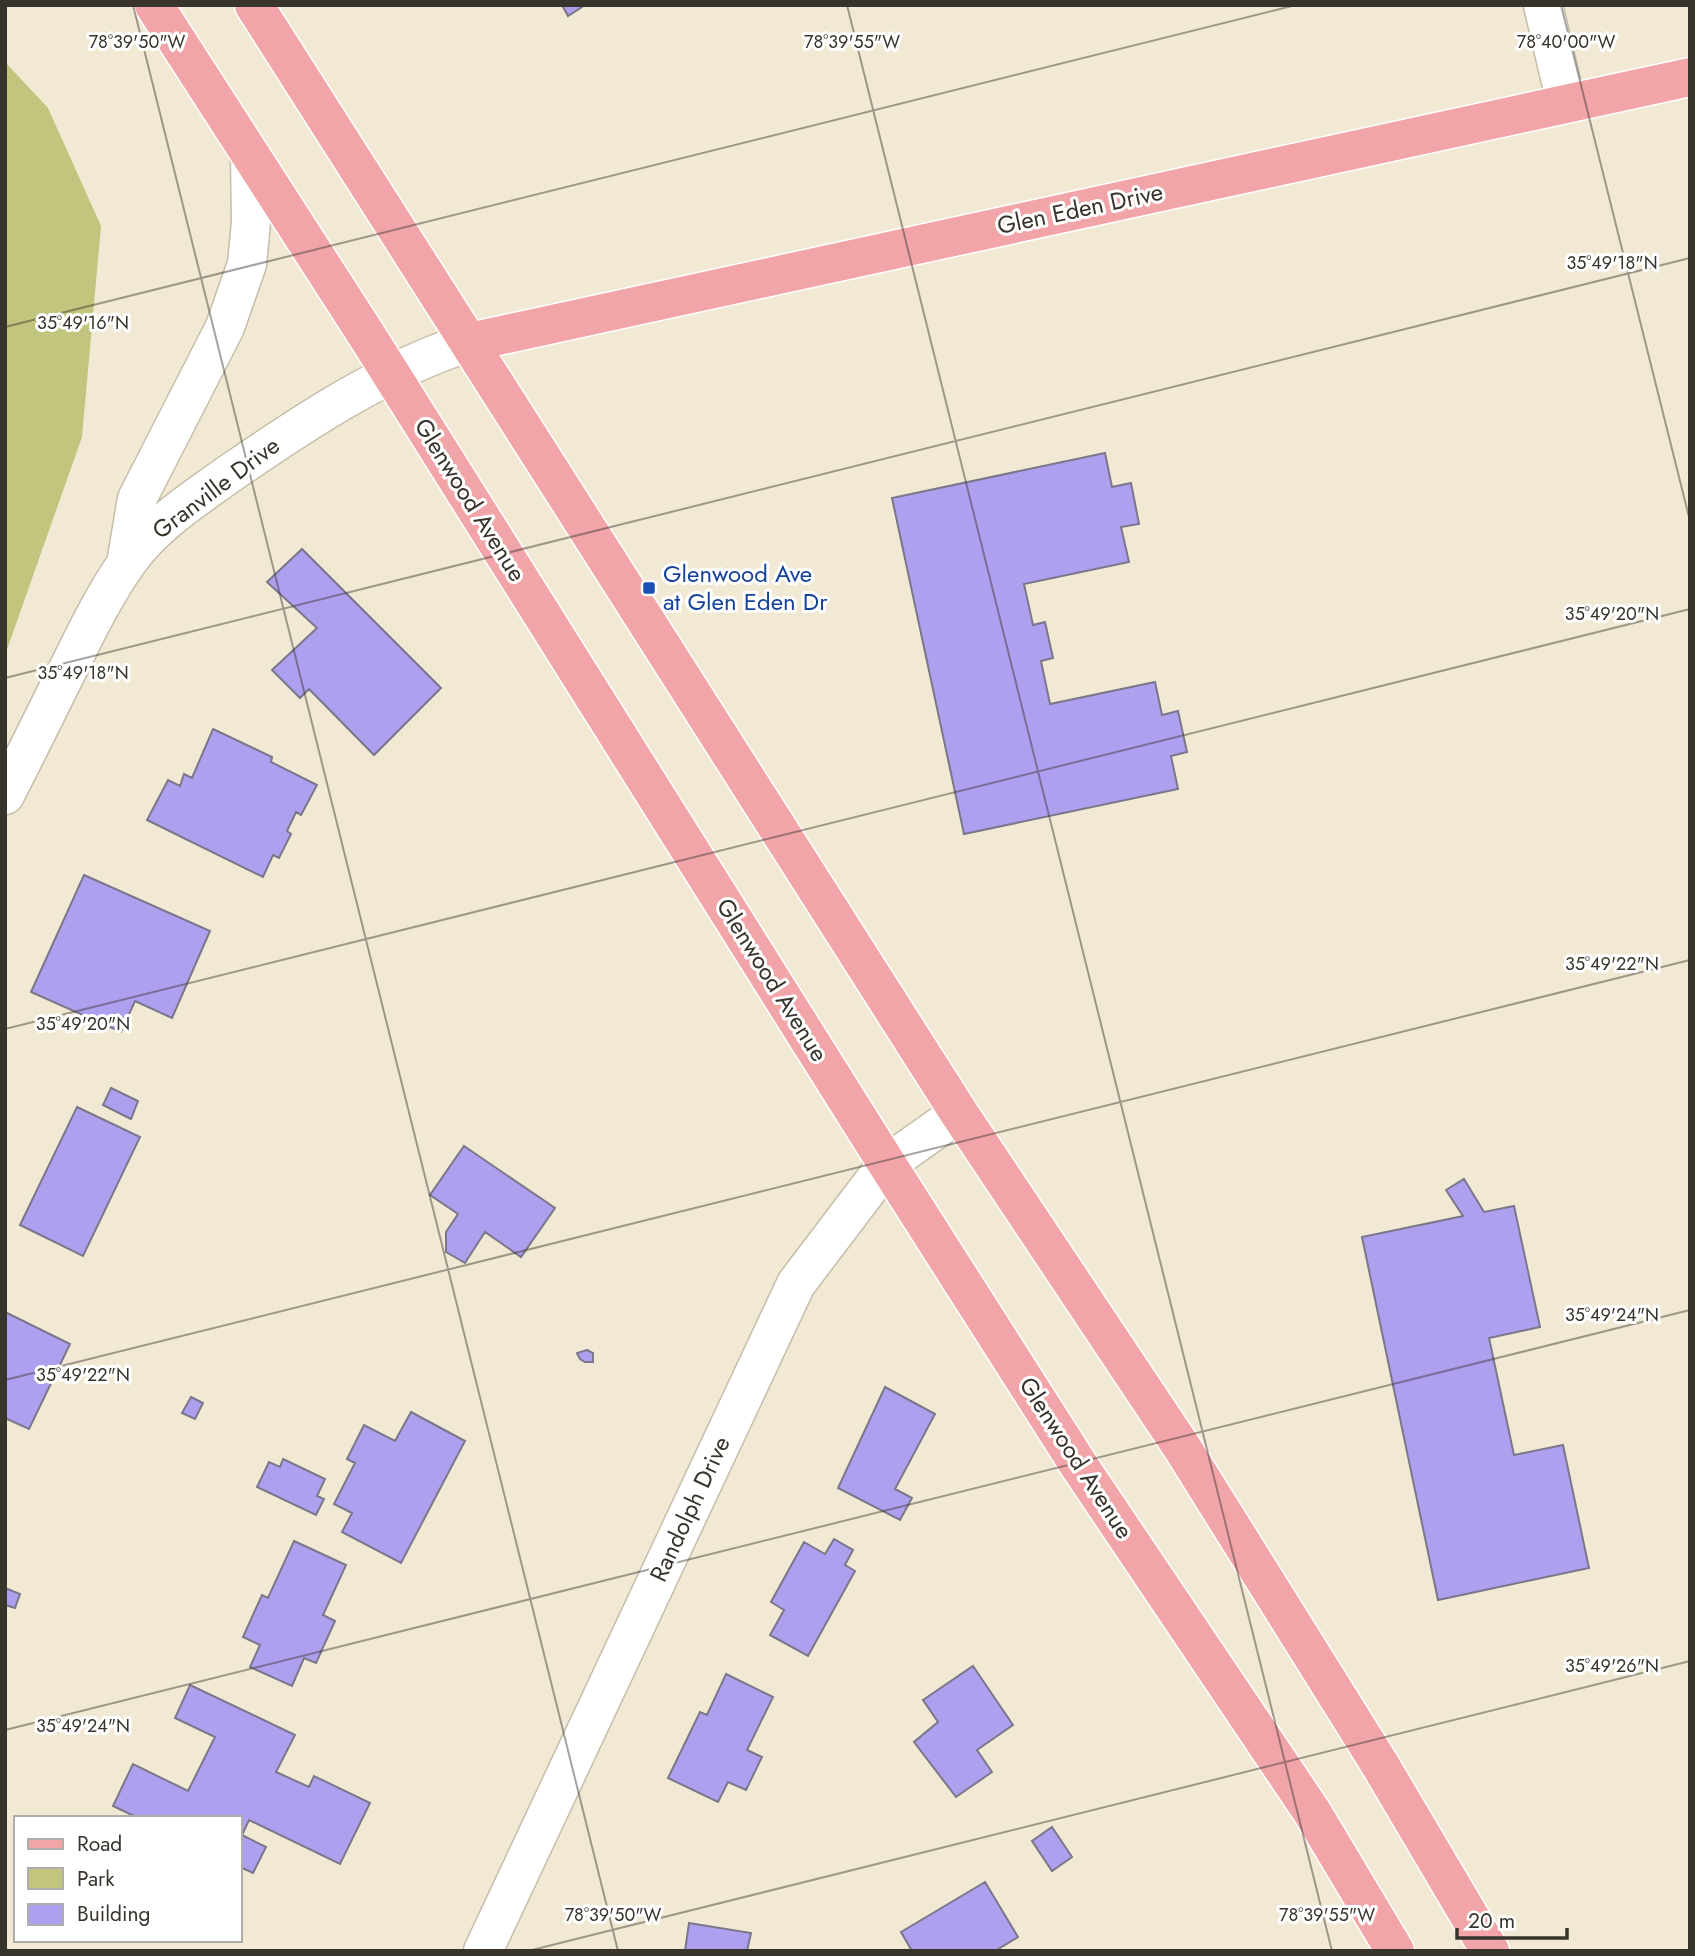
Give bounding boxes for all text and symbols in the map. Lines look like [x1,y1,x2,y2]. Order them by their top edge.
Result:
text: 78°39'50"W [89,29,186,55]
text: 78°39'55"W [804,29,900,55]
text: 78°40'00"W [1517,29,1615,55]
street label: Glen Eden Drive [994,174,1166,243]
text: 35°49'18"N [1566,250,1658,276]
text: 35°49'16"N [37,310,129,336]
street label: Glenwood Avenue [406,411,535,588]
street label: Granville Drive [145,428,287,547]
place label: Glenwood Ave at Glen Eden Dr [663,556,828,619]
marker: Glenwood Ave at Glen Eden Dr [641,580,657,596]
text: 35°49'20"N [1565,601,1659,627]
text: 35°49'18"N [37,660,129,686]
street label: Glenwood Avenue [708,891,837,1068]
text: 35°49'22"N [1565,951,1659,977]
text: 35°49'20"N [36,1011,130,1037]
text: 35°49'24"N [1565,1302,1659,1328]
text: 35°49'22"N [36,1362,130,1388]
street label: Glenwood Avenue [1011,1370,1142,1546]
street label: Randolph Drive [641,1430,739,1587]
text: 35°49'26"N [1565,1653,1659,1679]
text: 35°49'24"N [36,1713,130,1739]
legend [14,1816,242,1942]
text: Road [77,1829,122,1859]
text: Park [77,1864,115,1894]
scale bar [1457,1896,1567,1940]
text: Building [77,1899,150,1929]
text: 78°39'50"W [565,1902,662,1928]
text: 78°39'55"W [1279,1902,1375,1928]
text: 20 m [1468,1906,1515,1936]

